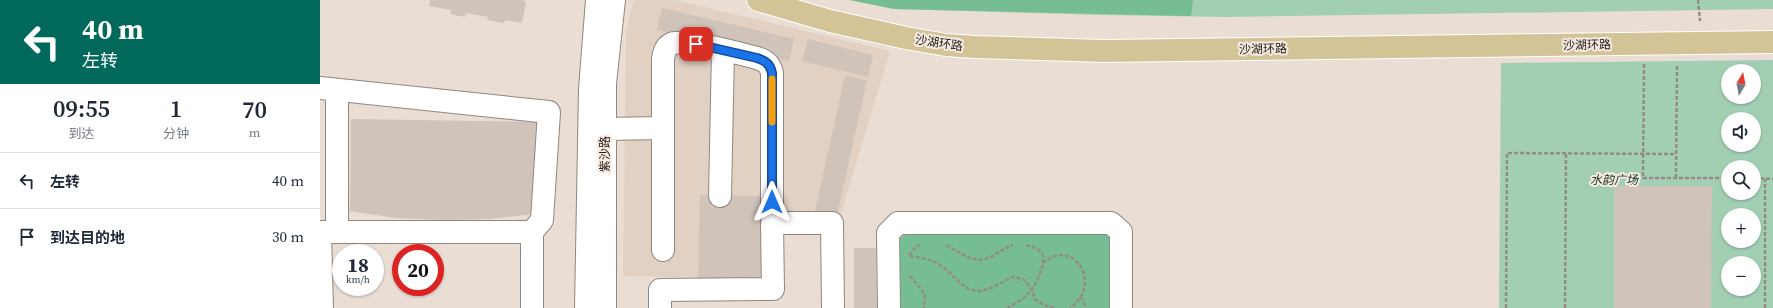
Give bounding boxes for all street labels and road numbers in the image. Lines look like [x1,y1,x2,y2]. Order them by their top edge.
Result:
street label: 沙湖环路 [914,32,964,54]
street label: 沙湖环路 [1563,37,1611,53]
street label: 沙湖环路 [1239,41,1287,57]
street label: 紫沙路 [597,136,613,172]

